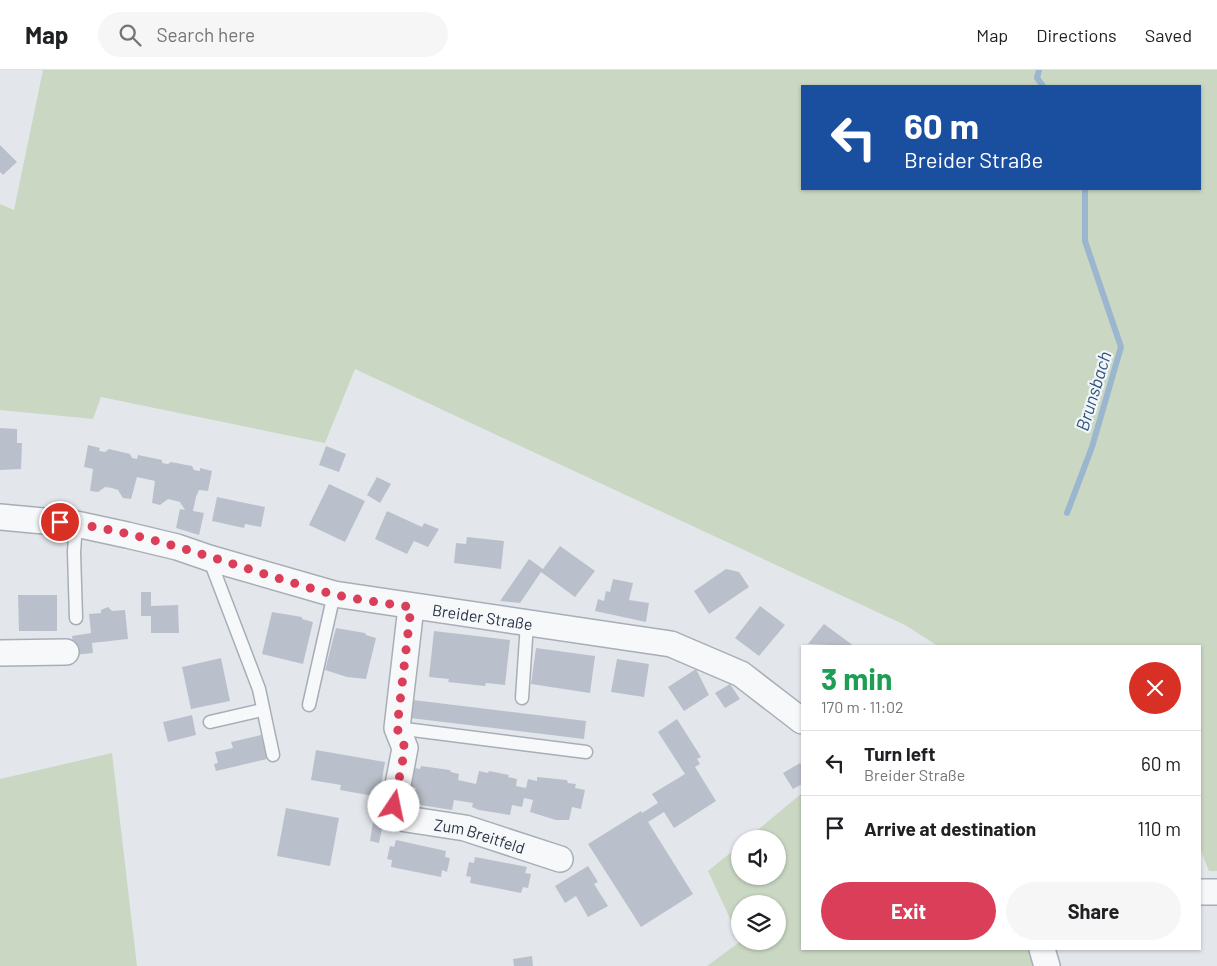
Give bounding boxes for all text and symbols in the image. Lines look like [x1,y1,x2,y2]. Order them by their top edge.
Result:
search box [98,12,448,57]
text: Map [25,20,68,49]
icon: search [116,21,144,49]
text: Search here [156,23,255,46]
text: Map [976,24,1008,46]
text: Directions [1036,24,1117,46]
text: Saved [1145,24,1192,46]
text: 60 m [904,104,979,146]
icon: left [821,105,886,170]
text: Breider Straße [904,146,1043,172]
water label: Brunsbach [1070,349,1116,433]
pin [39,501,81,543]
icon: arrive [46,508,74,536]
street label: Breider Straße [431,599,534,633]
text: 3 min [821,660,892,696]
button: close [1129,662,1181,714]
text: 170 m · 11:02 [821,697,904,716]
text: Turn left [864,742,935,765]
icon: left [821,749,849,777]
text: 60 m [1141,752,1181,775]
text: Breider Straße [864,765,965,784]
position arrow [367,779,419,831]
street label: Zum Breitfeld [433,814,528,857]
icon: arrive [821,814,849,842]
text: Arrive at destination [864,817,1036,840]
text: 110 m [1137,817,1181,840]
map controls [731,830,786,950]
button: sound [731,830,786,885]
button: Exit [821,882,996,940]
button: Share [1006,882,1181,940]
button: layers [731,895,786,950]

